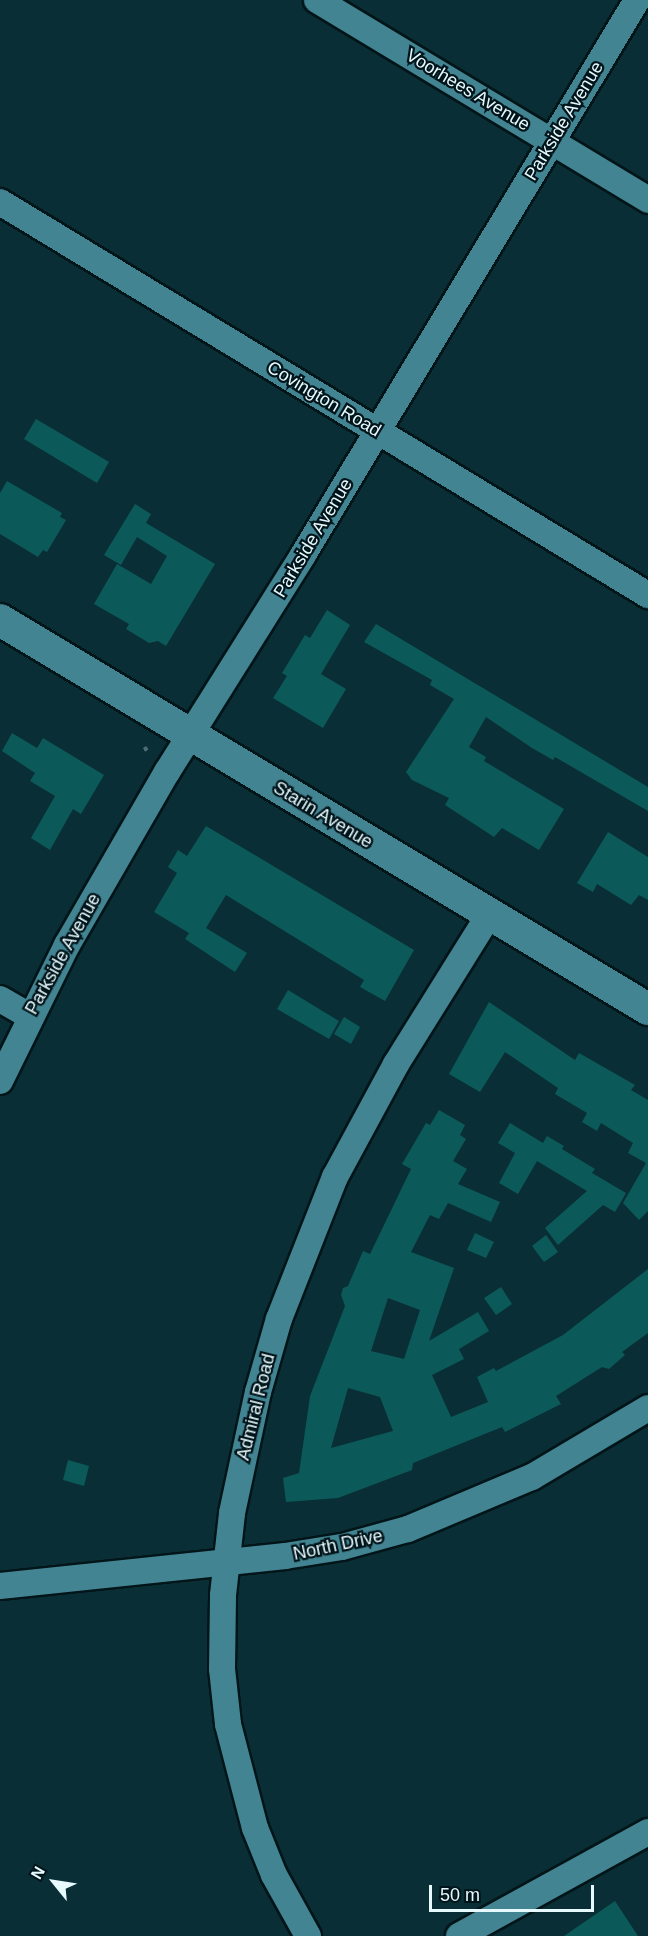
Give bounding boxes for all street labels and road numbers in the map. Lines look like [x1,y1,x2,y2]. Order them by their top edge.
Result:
street label: Voorhees Avenue [402,44,534,136]
street label: Parkside Avenue [520,57,608,185]
street label: Covington Road [263,357,385,441]
street label: Parkside Avenue [269,474,357,602]
street label: Starin Avenue [269,777,377,853]
street label: Parkside Avenue [21,889,105,1019]
street label: Admiral Road [232,1351,280,1463]
street label: North Drive [291,1525,385,1565]

